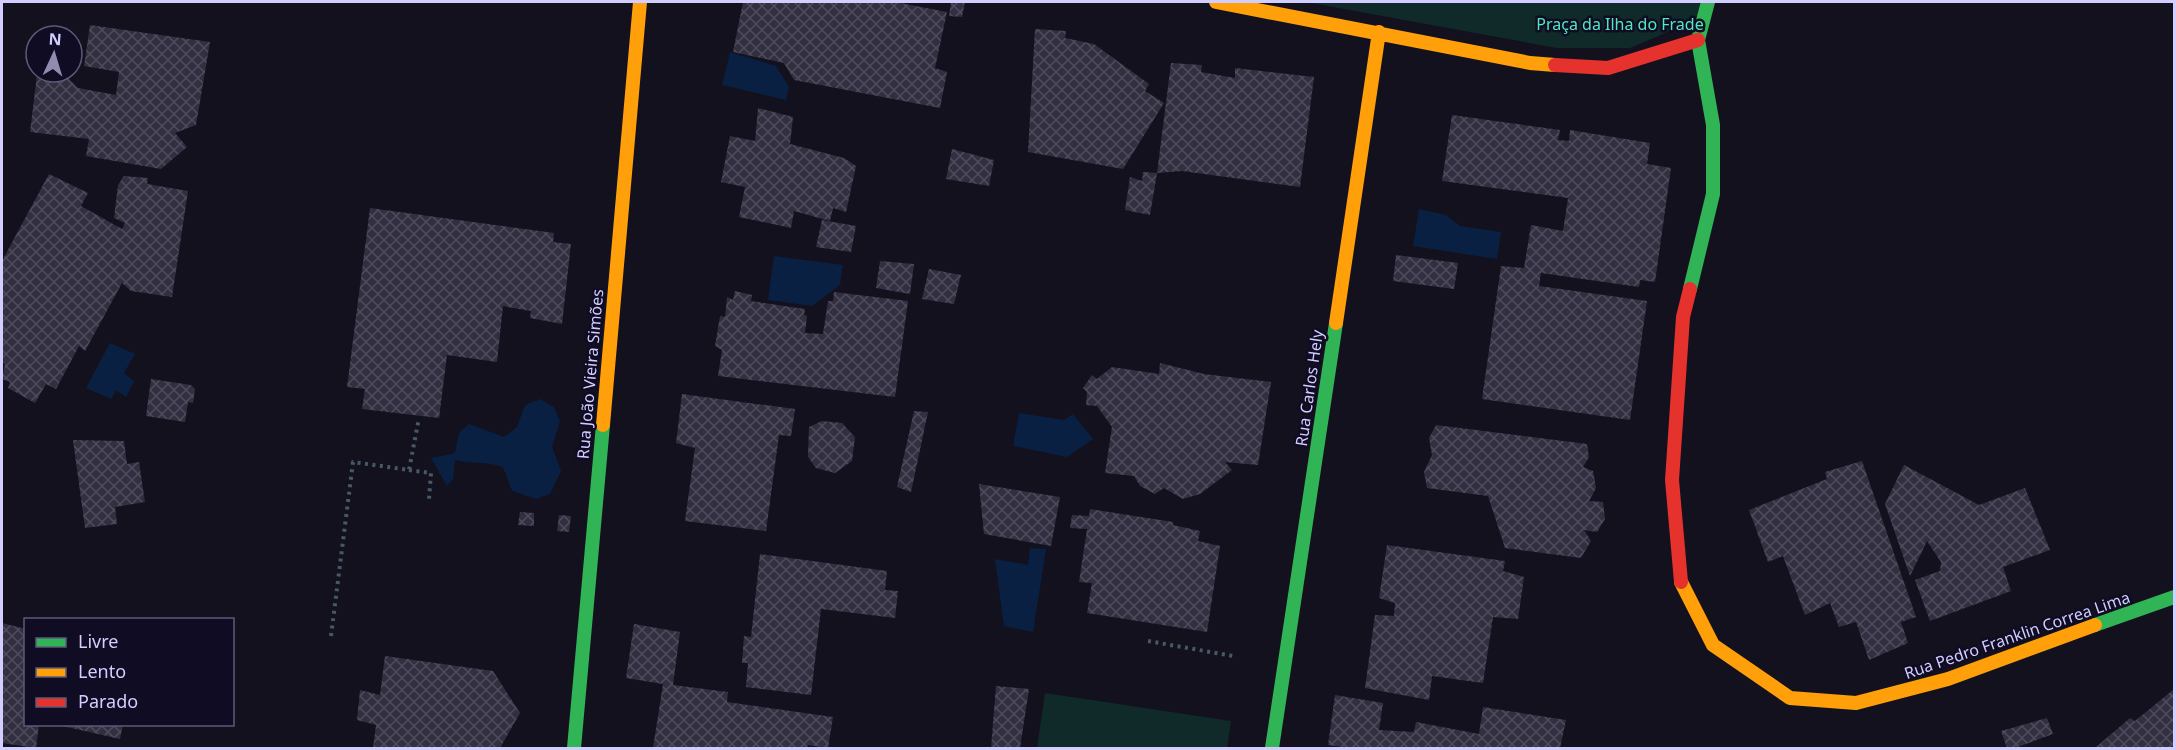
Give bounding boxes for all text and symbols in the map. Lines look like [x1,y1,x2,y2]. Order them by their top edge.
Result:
park label: Praça da Ilha do Frade [1536,13,1704,35]
north arrow [24,24,84,84]
text: N [48,28,62,50]
street label: Rua João Vieira Simões [572,288,608,460]
street label: Rua Carlos Hely [1290,327,1328,448]
street label: Rua Pedro Franklin Correa Lima [1901,586,2133,684]
legend [24,618,234,726]
text: Livre [78,629,118,653]
text: Lento [78,659,126,683]
text: Parado [78,689,138,713]

